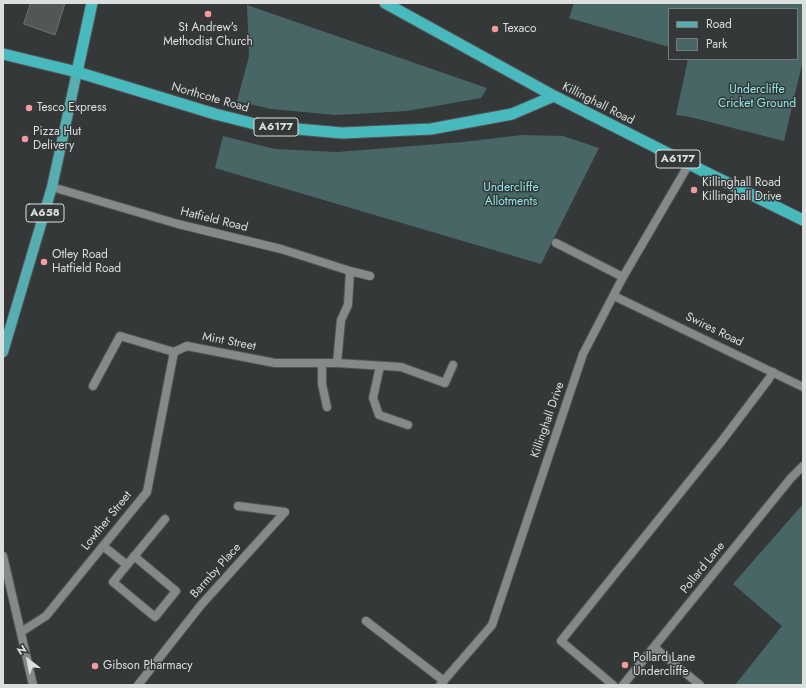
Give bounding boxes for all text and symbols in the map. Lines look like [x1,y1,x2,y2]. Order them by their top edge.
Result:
legend [668,8,798,60]
marker: St Andrew's Methodist Church [203,9,213,19]
text: Road [706,15,732,33]
place label: St Andrew's Methodist Church [163,21,253,49]
place label: Texaco [503,22,536,36]
marker: Texaco [490,24,500,34]
text: Park [706,35,727,53]
street label: Northcote Road [170,80,250,116]
street label: Killinghall Road [560,80,636,128]
park label: Undercliffe Cricket Ground [718,83,796,111]
place label: Tesco Express [37,101,107,115]
marker: Tesco Express [24,103,34,113]
road number: A6177 [254,118,298,136]
place label: Pizza Hut Delivery [33,125,81,153]
marker: Pizza Hut Delivery [20,134,30,144]
road number: A6177 [656,150,700,168]
place label: Killinghall Road Killinghall Drive [702,176,782,204]
park label: Undercliffe Allotments [483,181,539,209]
marker: Killinghall Road Killinghall Drive [689,185,699,195]
road number: A658 [26,204,64,222]
street label: Hatfield Road [179,205,249,235]
place label: Otley Road Hatfield Road [52,248,121,276]
marker: Otley Road Hatfield Road [39,257,49,267]
street label: Swires Road [683,310,745,350]
street label: Mint Street [201,330,257,354]
street label: Killinghall Drive [528,380,568,460]
street label: Lowther Street [79,489,135,553]
street label: Pollard Lane [678,539,728,597]
street label: Barmby Place [188,541,244,601]
north arrow [8,640,48,680]
text: N [14,641,30,659]
place label: Pollard Lane Undercliffe [633,651,695,679]
place label: Gibson Pharmacy [103,659,192,673]
marker: Pollard Lane Undercliffe [620,660,630,670]
marker: Gibson Pharmacy [90,661,100,671]

